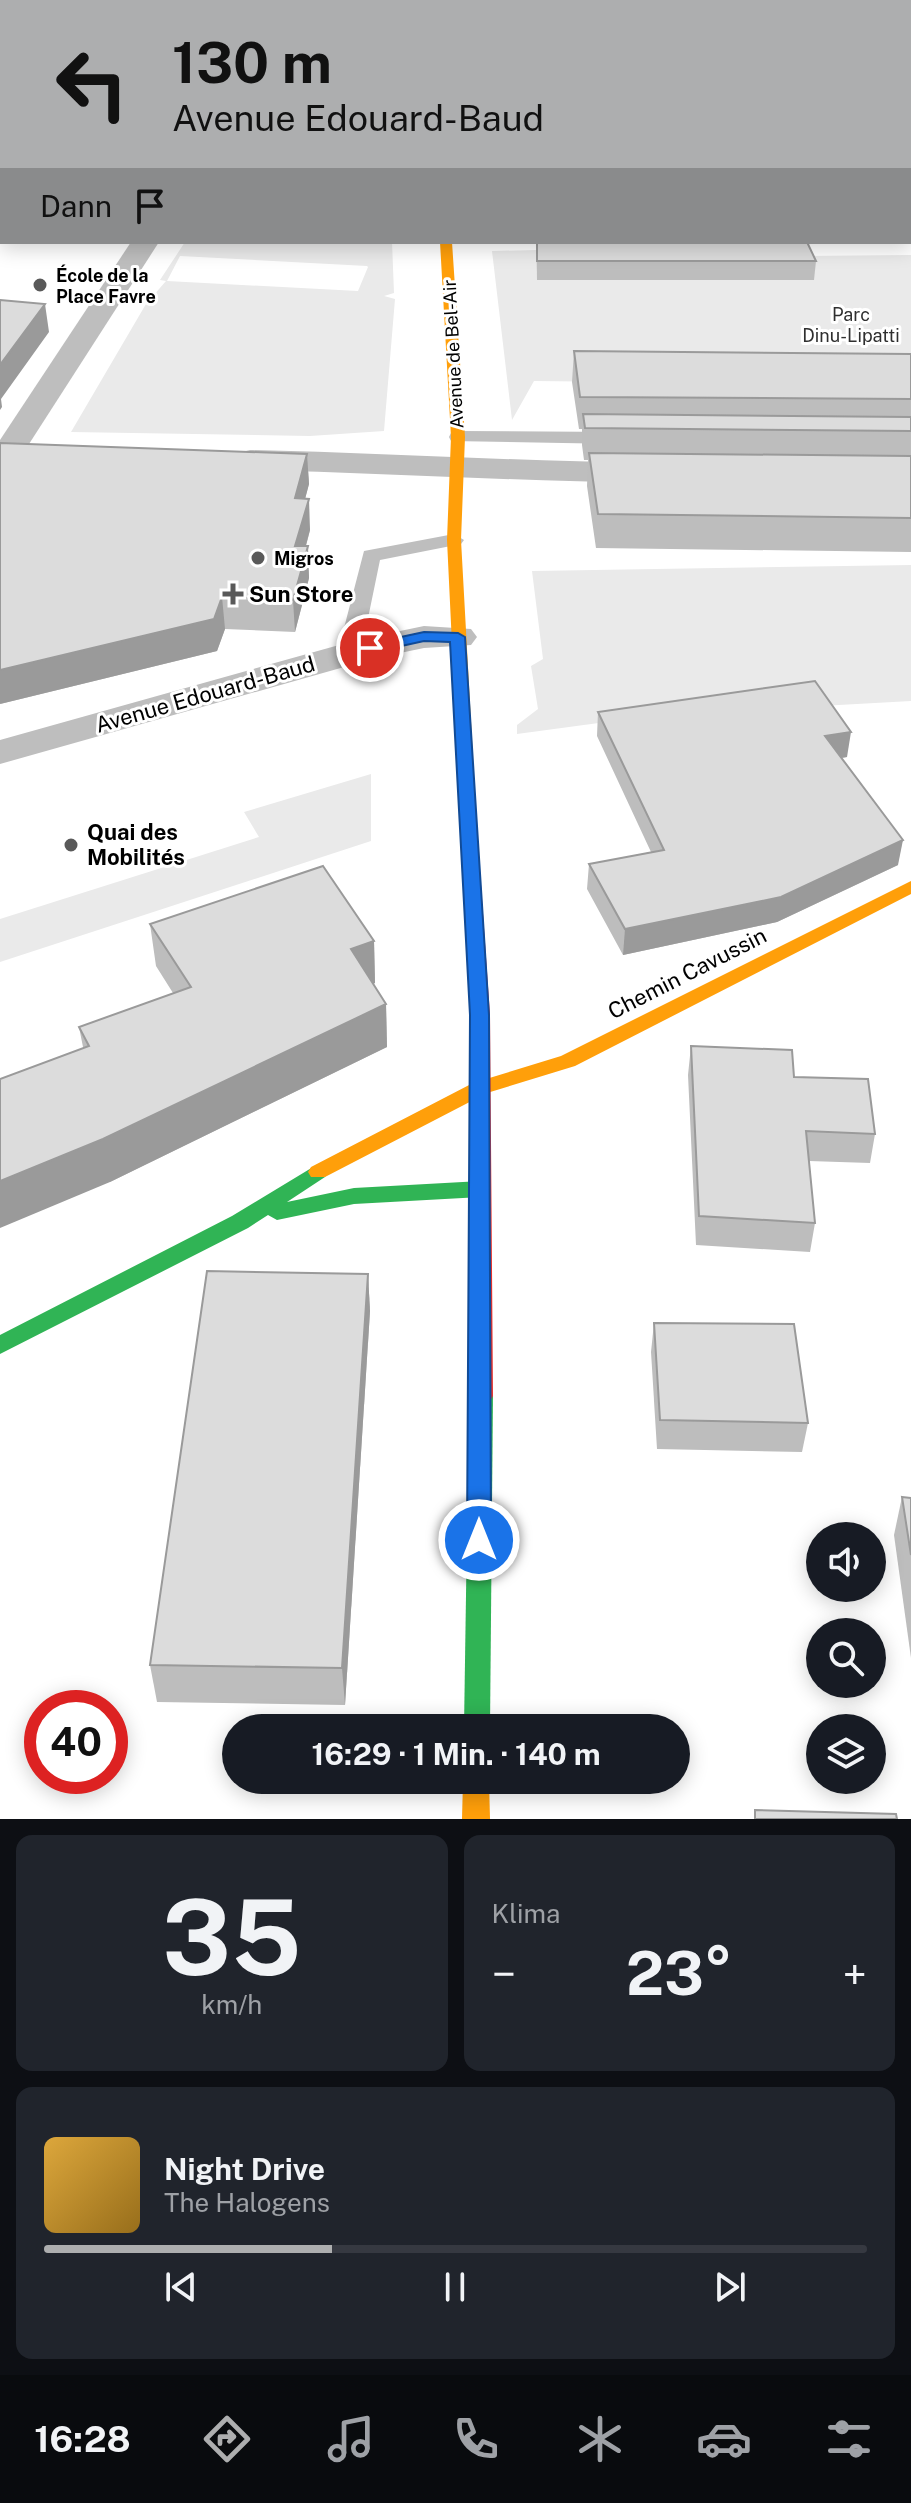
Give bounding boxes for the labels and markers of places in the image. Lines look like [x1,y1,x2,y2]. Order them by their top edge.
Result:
place label: École de la Place Favre [56,264,156,307]
marker: École de la Place Favre [31,276,49,294]
place label: Migros [274,548,334,569]
marker: Migros [249,549,267,567]
place label: Sun Store [249,581,353,607]
marker: Sun Store [224,585,242,603]
pin [336,614,404,682]
place label: Quai des Mobilités [87,819,185,870]
marker: Quai des Mobilités [62,836,80,854]

